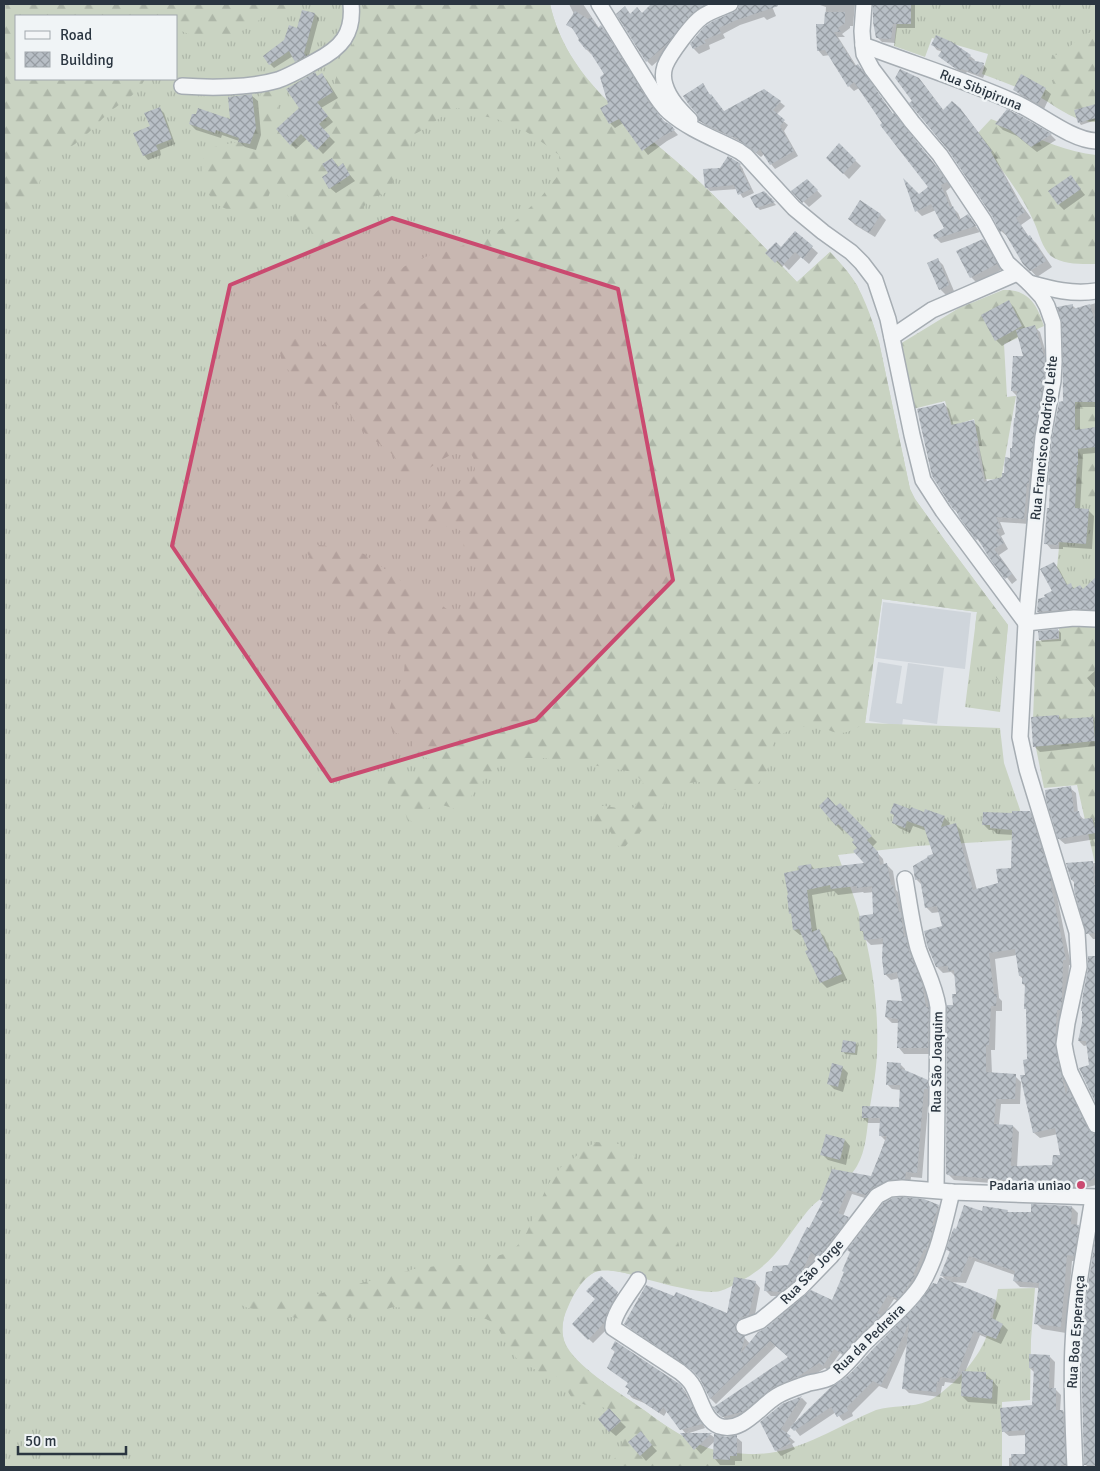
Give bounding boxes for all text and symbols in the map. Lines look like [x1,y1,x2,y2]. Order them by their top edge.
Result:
legend [15,15,178,80]
text: Road [60,26,92,44]
text: Building [60,51,114,69]
street label: Rua Sibipiruna [937,66,1025,114]
street label: Rua Francisco Rodrigo Leite [1027,355,1061,521]
street label: Rua São Joaquim [928,1011,946,1113]
place label: Padaria uniao [989,1177,1071,1194]
marker: Padaria uniao [1075,1179,1087,1191]
street label: Rua São Jorge [777,1236,847,1308]
street label: Rua Boa Esperança [1064,1275,1088,1389]
street label: Rua da Pedreira [830,1300,908,1378]
scale bar [18,1424,125,1456]
text: 50 m [25,1432,56,1450]

